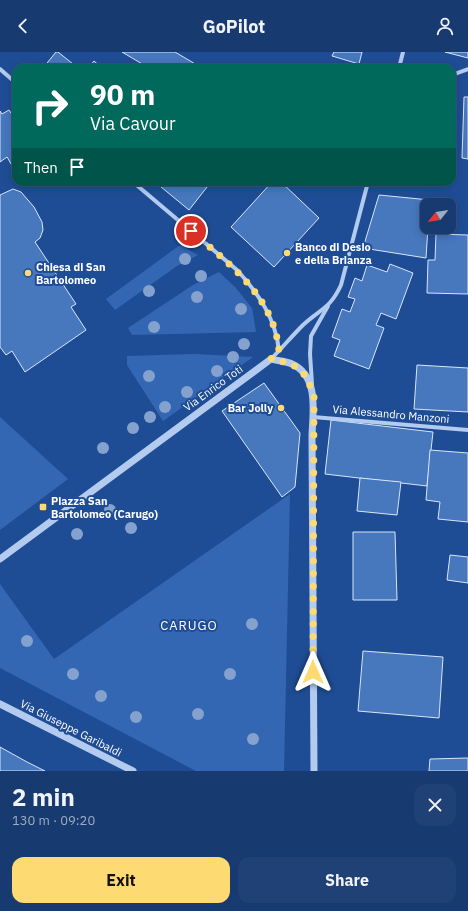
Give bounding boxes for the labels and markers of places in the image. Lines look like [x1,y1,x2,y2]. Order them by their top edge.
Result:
pin [174,214,208,248]
place label: Banco di Desio e della Brianza [295,240,372,267]
marker: Banco di Desio e della Brianza [282,248,292,258]
place label: Chiesa di San Bartolomeo [36,260,106,287]
marker: Chiesa di San Bartolomeo [23,268,33,278]
place label: Bar Jolly [228,401,273,415]
marker: Bar Jolly [276,403,286,413]
place label: Piazza San Bartolomeo (Carugo) [51,494,158,521]
marker: Piazza San Bartolomeo (Carugo) [38,502,48,512]

